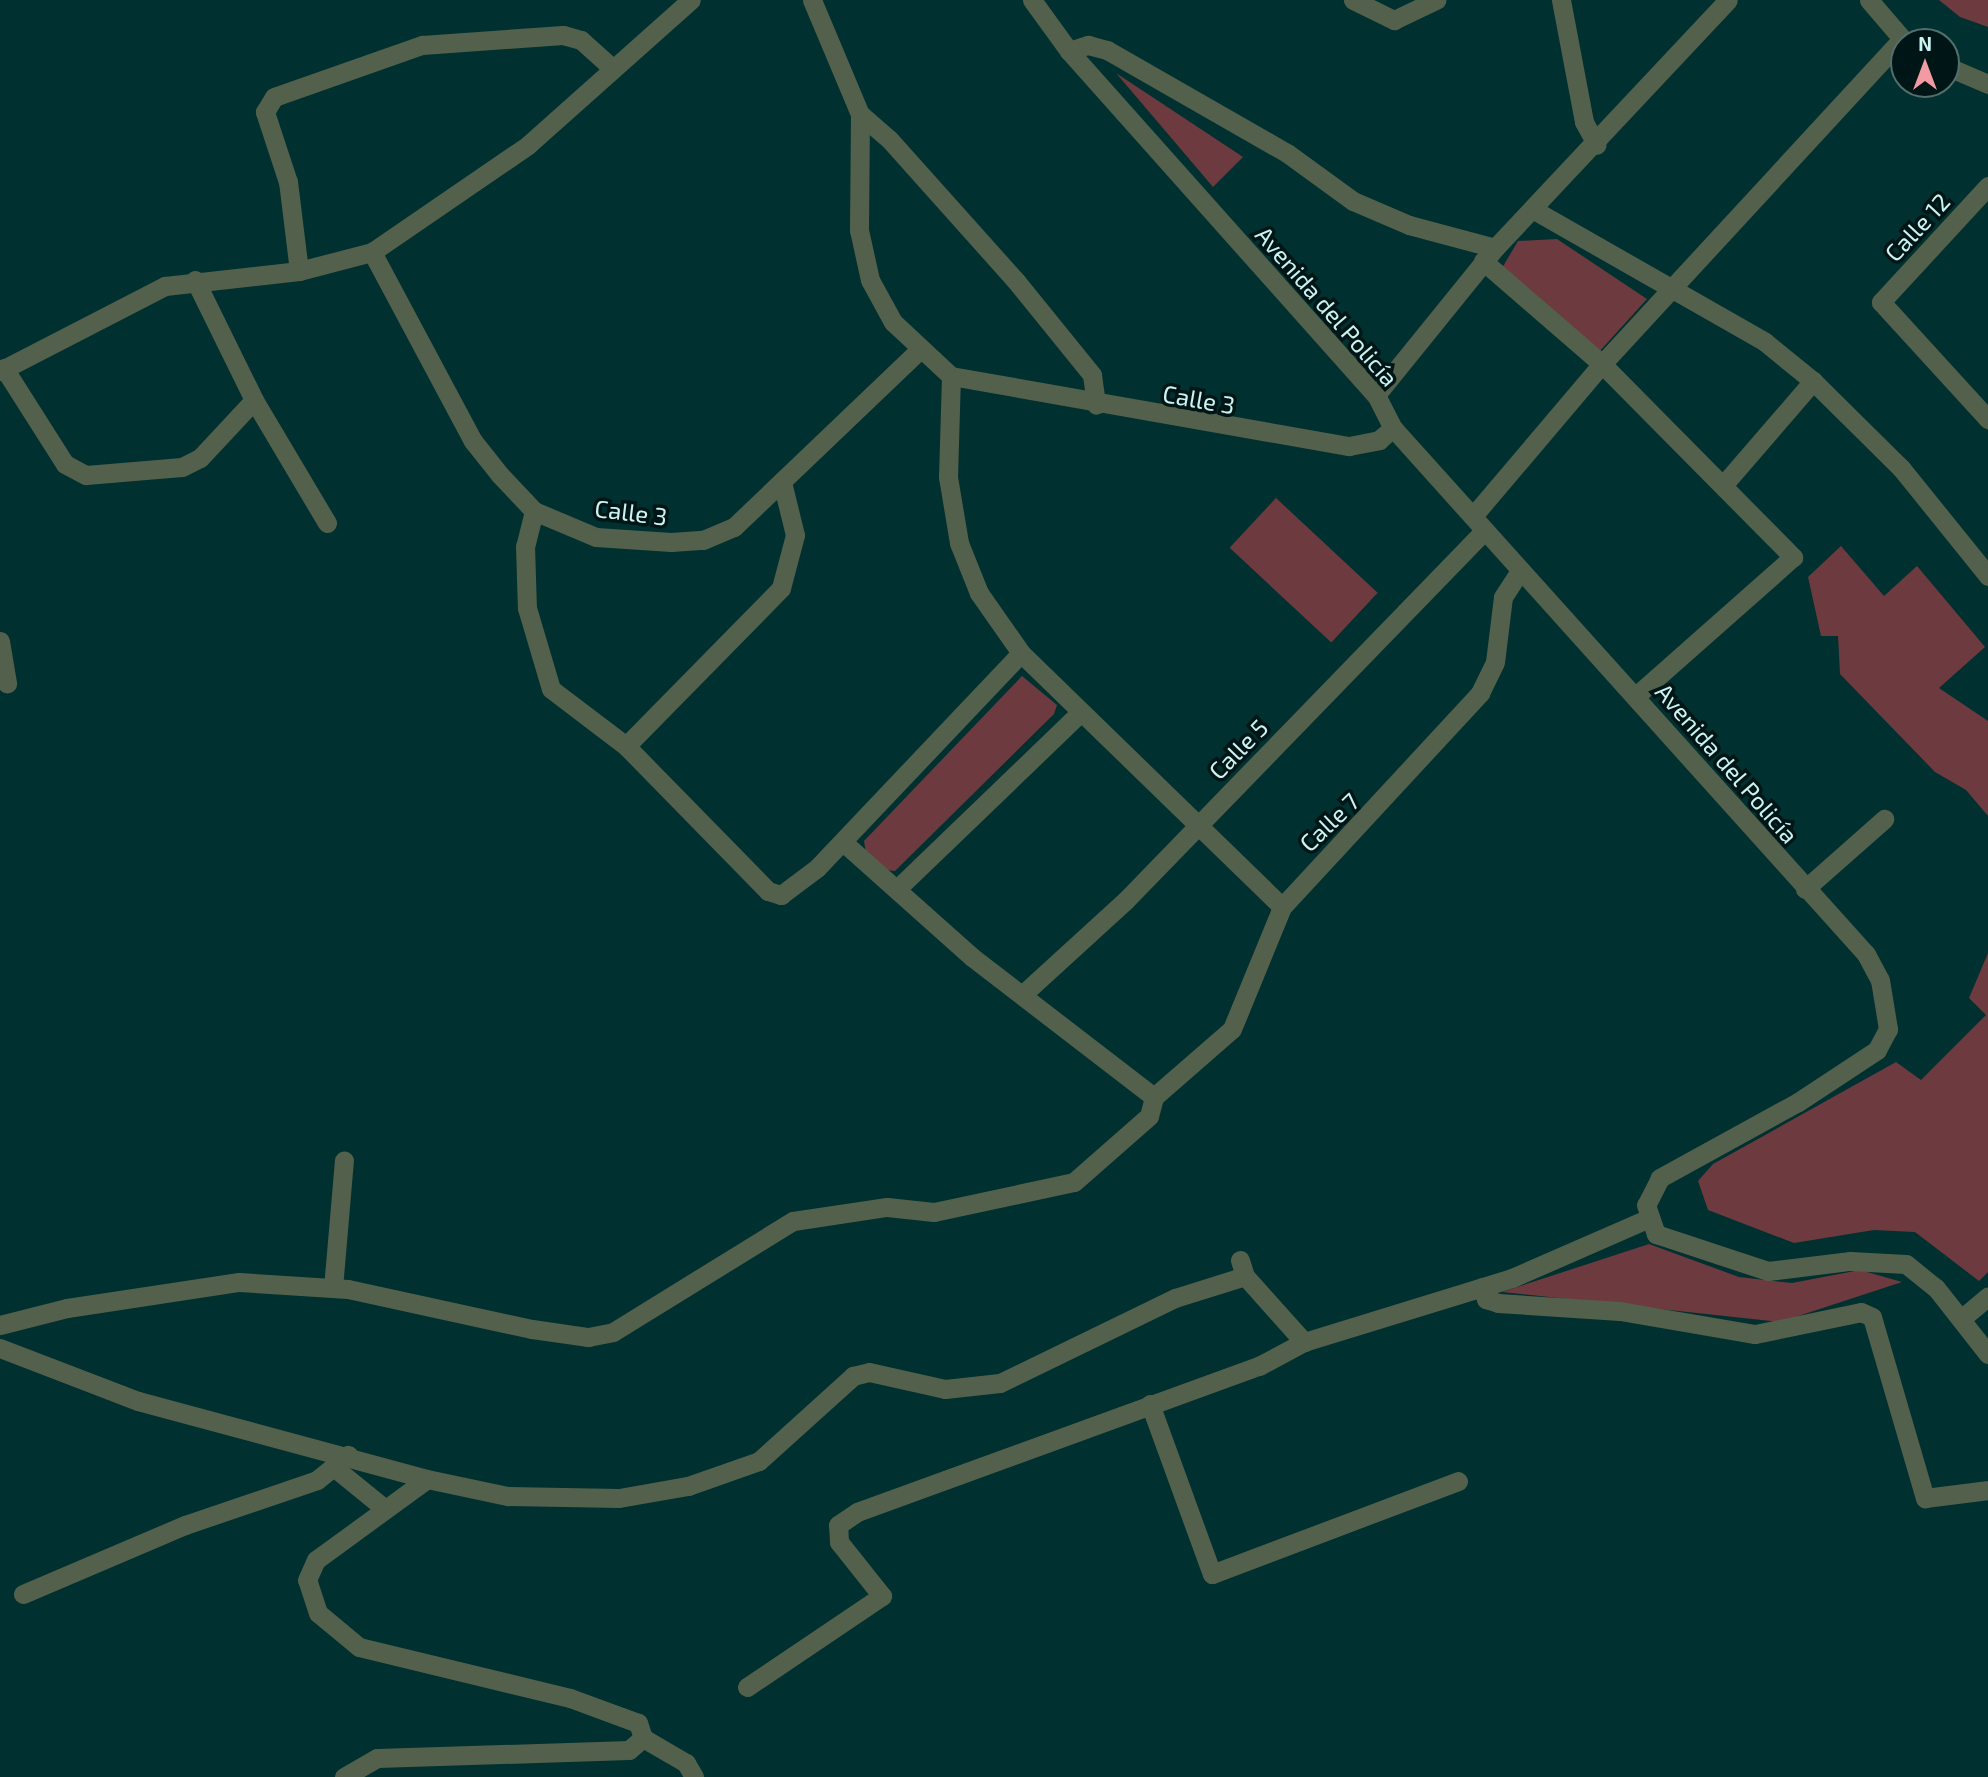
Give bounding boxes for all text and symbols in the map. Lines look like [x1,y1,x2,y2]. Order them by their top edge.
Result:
north arrow [1890,28,1960,98]
text: N [1918,32,1932,55]
street label: Calle 12 [1878,187,1956,267]
street label: Avenida del Policía [1250,220,1404,392]
street label: Calle 3 [1161,379,1237,419]
street label: Calle 3 [593,493,669,531]
street label: Avenida del Policía [1650,677,1804,849]
street label: Calle 5 [1203,713,1273,785]
street label: Calle 7 [1293,787,1365,857]

